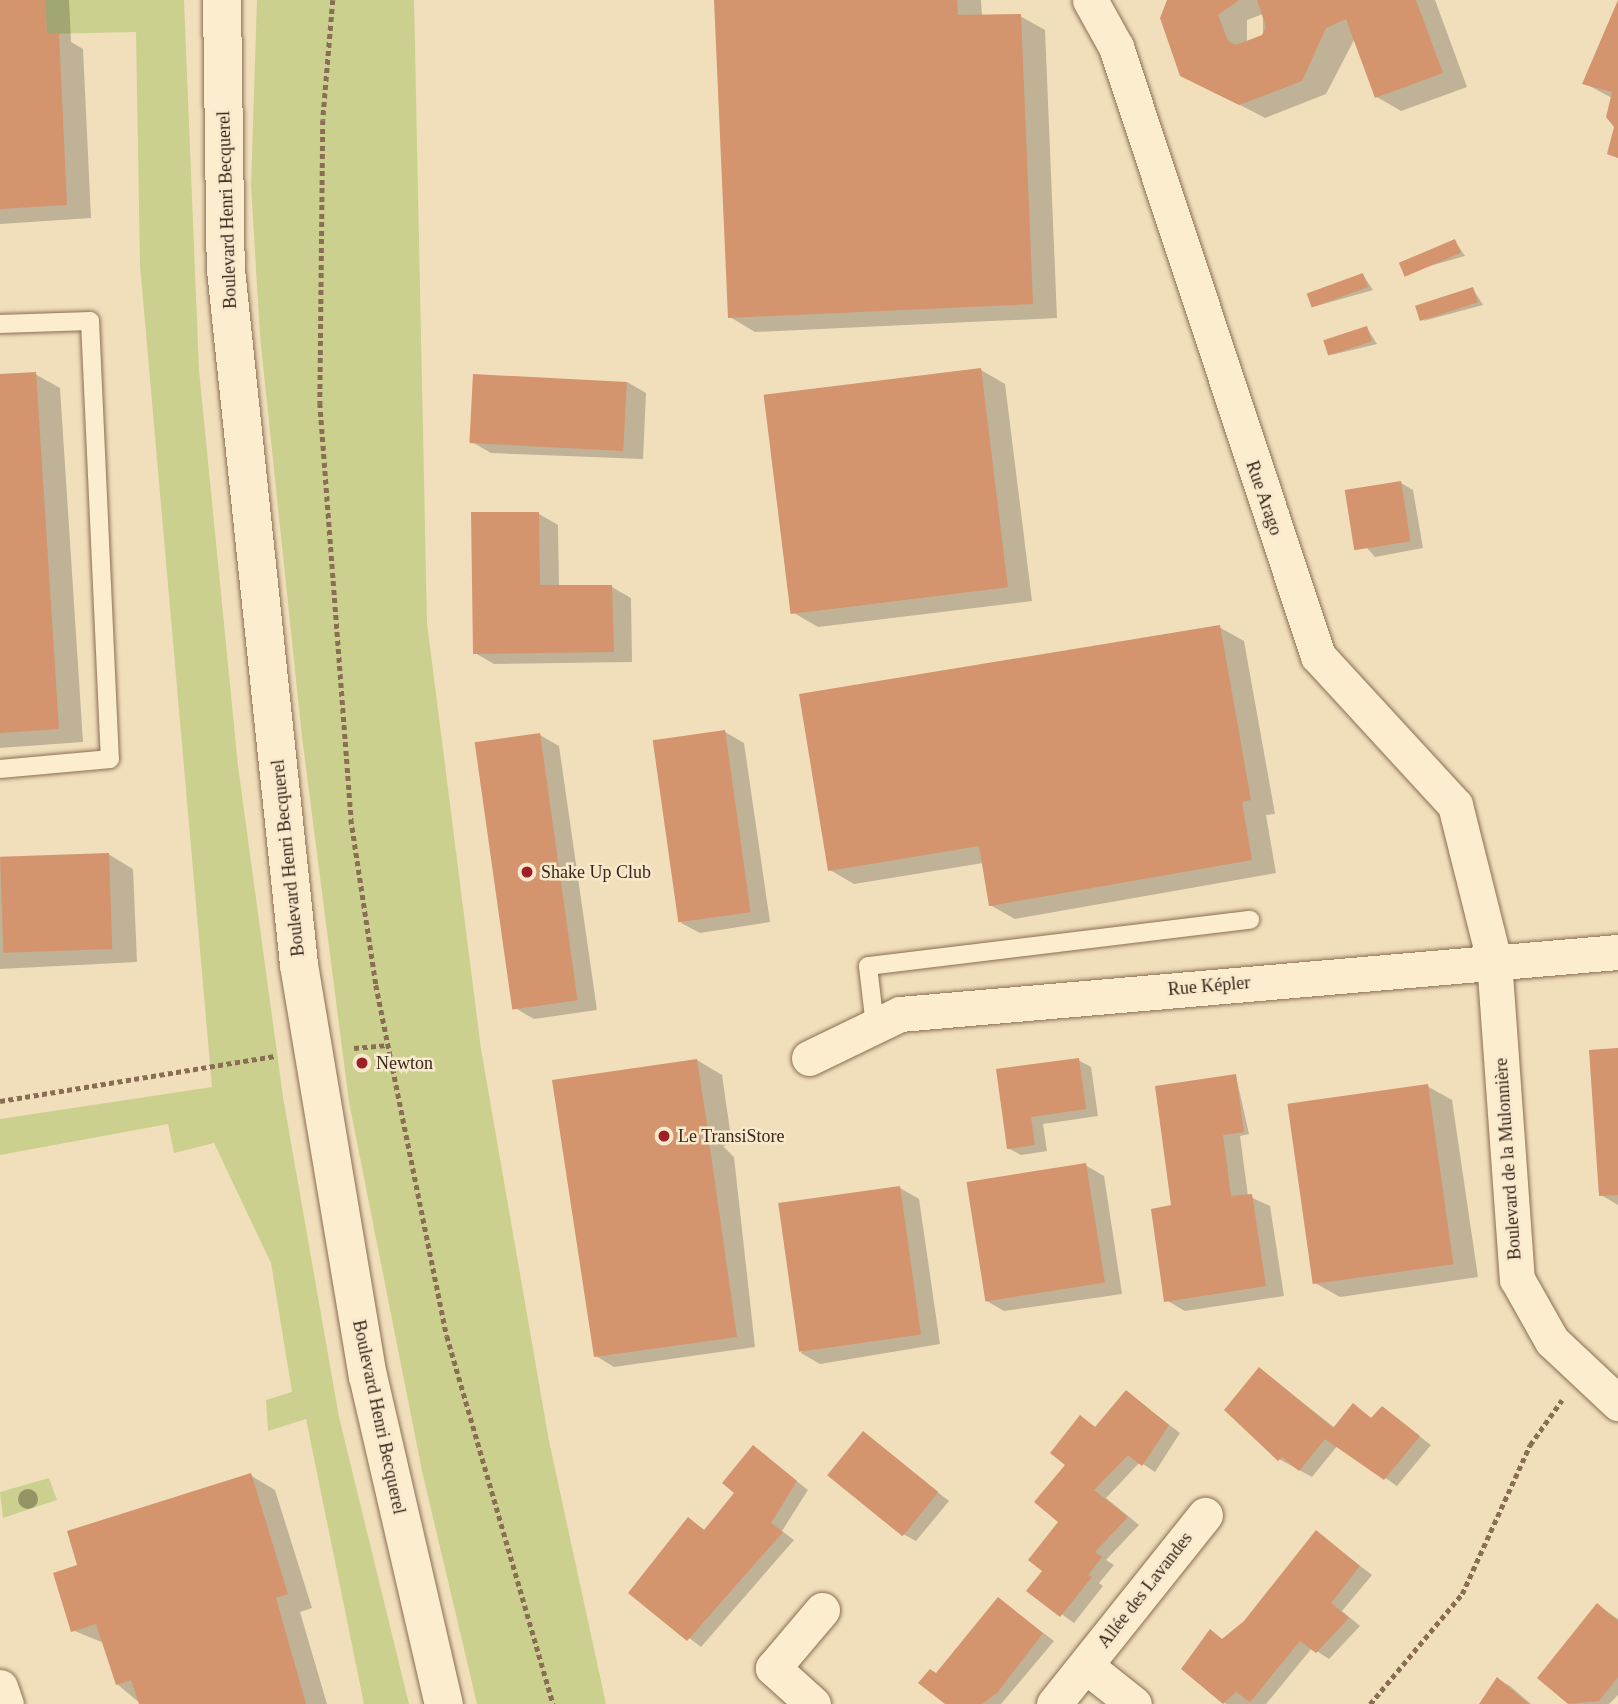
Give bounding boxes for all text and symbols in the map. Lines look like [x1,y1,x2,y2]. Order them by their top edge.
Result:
street label: Boulevard Henri Becquerel [213,111,241,309]
street label: Rue Arago [1241,457,1287,539]
street label: Boulevard Henri Becquerel [267,758,309,958]
place label: Shake Up Club [541,861,651,883]
marker: Shake Up Club [519,864,535,880]
street label: Rue Képler [1167,972,1251,1000]
place label: Newton [376,1052,433,1074]
marker: Newton [354,1055,370,1071]
street label: Boulevard de la Mulonnière [1490,1057,1526,1261]
place label: Le TransiStore [678,1125,785,1147]
marker: Le TransiStore [656,1128,672,1144]
street label: Boulevard Henri Becquerel [348,1318,410,1516]
street label: Allée des Lavandes [1093,1528,1197,1652]

